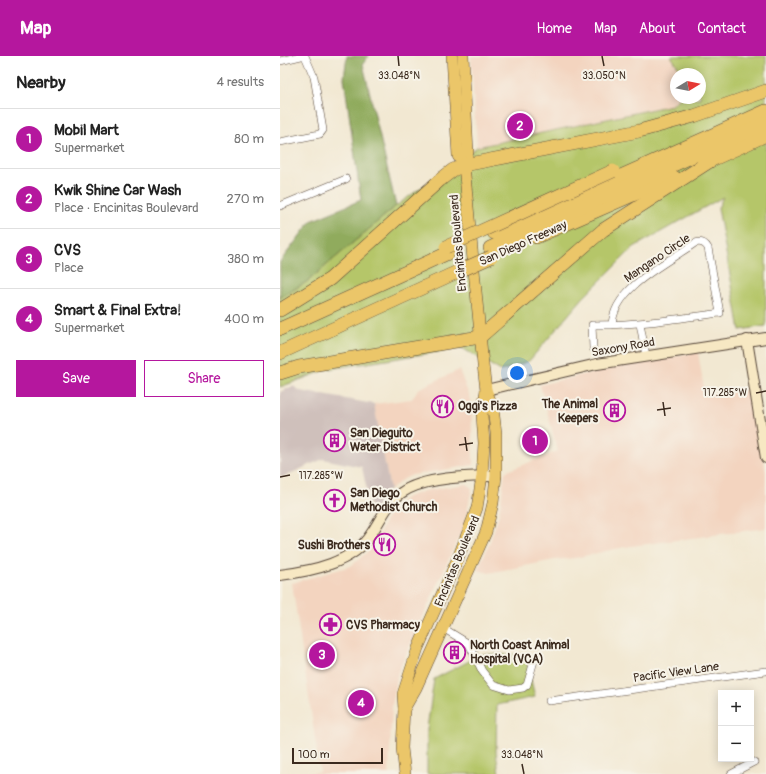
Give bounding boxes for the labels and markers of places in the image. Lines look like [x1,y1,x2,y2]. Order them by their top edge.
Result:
pin: 2 [507,111,533,141]
restaurant icon: Oggi's Pizza [430,393,456,419]
place label: The Animal Keepers [541,397,599,426]
building icon: The Animal Keepers [601,398,627,424]
place label: Oggi's Pizza [458,399,517,414]
place label: San Dieguito Water District [350,426,421,455]
pin: 1 [522,426,548,456]
building icon: San Dieguito Water District [322,427,348,453]
place label: San Diego Methodist Church [350,486,438,515]
church icon: San Diego Methodist Church [322,487,348,513]
restaurant icon: Sushi Brothers [372,532,398,558]
place label: Sushi Brothers [298,538,371,553]
pharmacy icon: CVS Pharmacy [317,612,343,638]
place label: CVS Pharmacy [346,618,421,633]
place label: North Coast Animal Hospital (VCA) [470,638,570,667]
building icon: North Coast Animal Hospital (VCA) [442,639,468,665]
pin: 3 [309,640,335,670]
pin: 4 [348,688,374,718]

